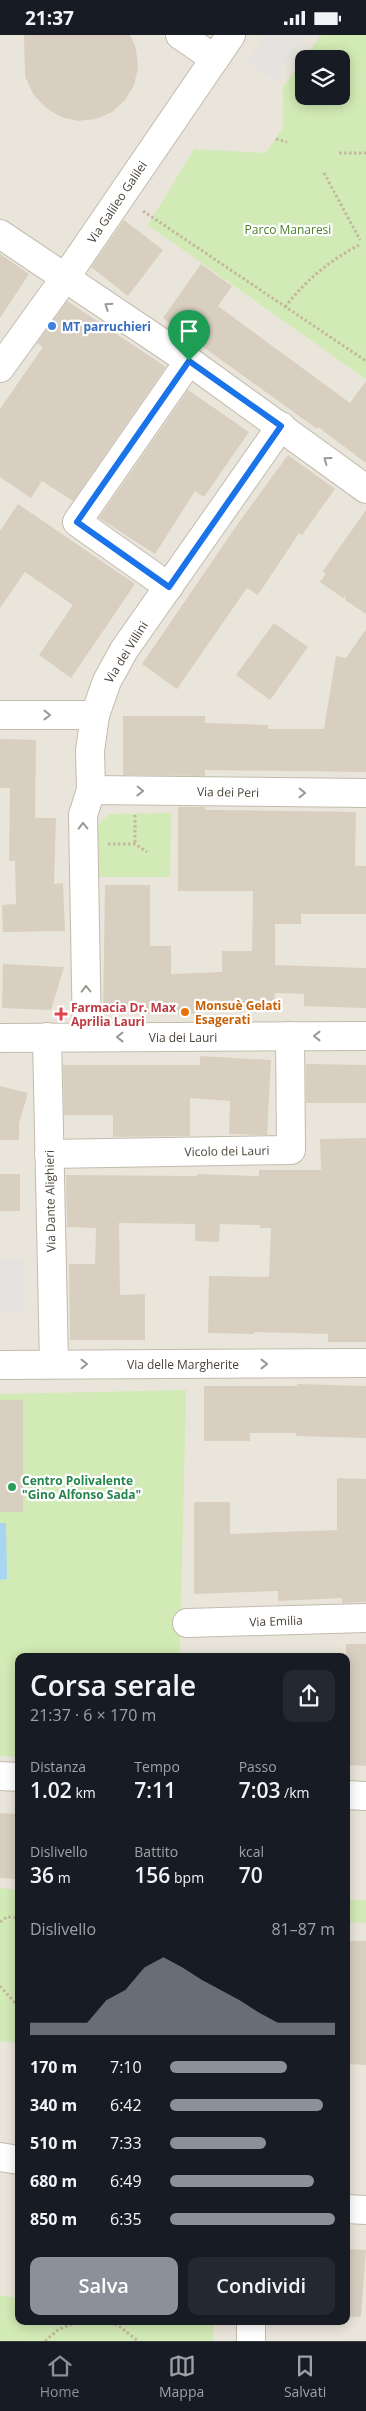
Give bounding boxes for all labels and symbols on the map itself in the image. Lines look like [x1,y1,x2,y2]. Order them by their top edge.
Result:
street label: Via Galileo Galilei [83,158,151,246]
park label: Parco Manaresi [245,221,331,238]
one-way arrow [104,303,113,312]
pin [168,310,210,361]
place label: MT parruchieri [62,318,151,335]
marker: MT parruchieri [46,320,58,332]
one-way arrow [324,457,333,465]
street label: Via dei Villini [100,618,152,686]
one-way arrow [44,710,52,720]
street label: Via dei Peri [197,783,259,801]
one-way arrow [136,786,144,796]
one-way arrow [298,787,306,798]
one-way arrow [78,822,89,830]
one-way arrow [81,984,91,992]
place label: Monsuè Gelati Esagerati [195,997,281,1028]
place label: Farmacia Dr. Max Aprilia Lauri [71,999,176,1030]
marker: Monsuè Gelati Esagerati [179,1006,191,1018]
marker: Farmacia Dr. Max Aprilia Lauri [55,1008,67,1020]
street label: Via dei Lauri [149,1029,217,1046]
one-way arrow [313,1031,321,1041]
one-way arrow [116,1032,124,1042]
street label: Vicolo dei Lauri [184,1142,270,1160]
street label: Via Dante Alighieri [41,1150,59,1252]
street label: Via delle Margherite [127,1356,239,1373]
one-way arrow [260,1358,268,1369]
one-way arrow [80,1359,88,1369]
place label: Centro Polivalente "Gino Alfonso Sada" [22,1472,141,1503]
marker: Centro Polivalente "Gino Alfonso Sada" [6,1481,18,1493]
street label: Via Emilia [249,1612,303,1630]

